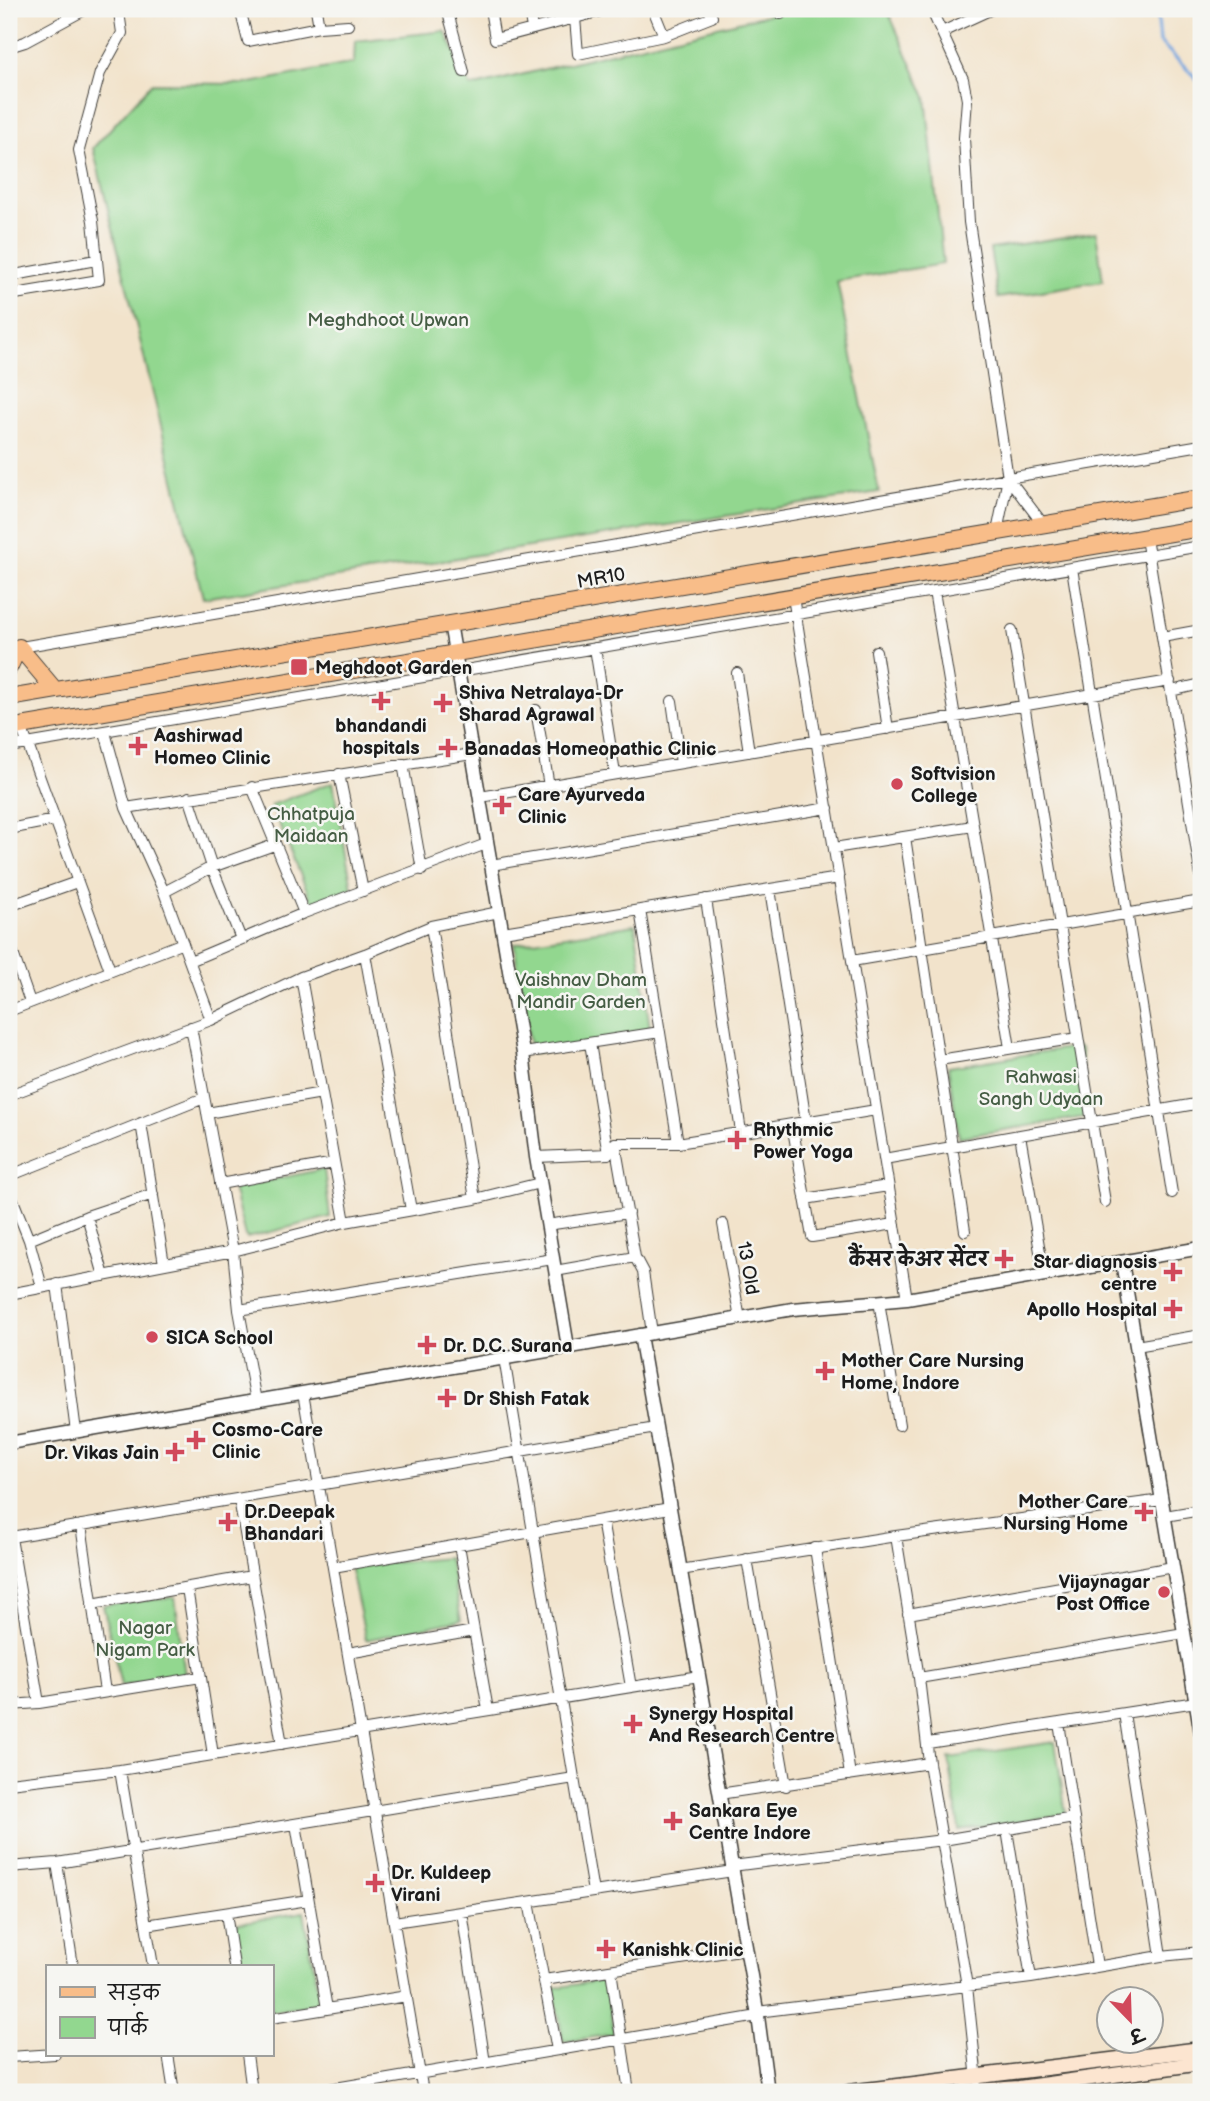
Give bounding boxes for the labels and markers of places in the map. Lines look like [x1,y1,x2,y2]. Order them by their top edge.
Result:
marker: Meghdoot Garden [289,657,309,677]
place label: Meghdoot Garden [315,657,472,680]
place label: Shiva Netralaya-Dr Sharad Agrawal [459,682,624,727]
marker: bhandandi hospitals [371,691,391,711]
marker: Shiva Netralaya-Dr Sharad Agrawal [433,693,453,713]
place label: bhandandi hospitals [335,715,427,760]
place label: Aashirwad Homeo Clinic [153,725,271,770]
marker: Aashirwad Homeo Clinic [128,736,148,756]
marker: Banadas Homeopathic Clinic [438,738,458,758]
place label: Banadas Homeopathic Clinic [464,738,716,761]
place label: Softvision College [911,763,996,808]
marker: Softvision College [889,776,905,792]
place label: Care Ayurveda Clinic [518,784,645,829]
marker: Care Ayurveda Clinic [492,795,512,815]
place label: Rhythmic Power Yoga [753,1119,853,1164]
marker: Rhythmic Power Yoga [727,1130,747,1150]
place label: कैंसर केअर सेंटर [847,1242,990,1272]
marker: कैंसर केअर सेंटर [994,1249,1014,1269]
place label: Star diagnosis centre [1034,1251,1157,1296]
marker: Star diagnosis centre [1163,1262,1183,1282]
place label: Apollo Hospital [1026,1299,1157,1322]
marker: Apollo Hospital [1163,1299,1183,1319]
place label: SICA School [166,1327,273,1350]
marker: SICA School [144,1329,160,1345]
marker: Dr. D.C. Surana [417,1335,437,1355]
place label: Dr. D.C. Surana [443,1335,573,1358]
place label: Mother Care Nursing Home, Indore [841,1350,1024,1395]
marker: Mother Care Nursing Home, Indore [815,1361,835,1381]
marker: Dr Shish Fatak [437,1388,457,1408]
place label: Dr Shish Fatak [463,1388,589,1411]
place label: Cosmo-Care Clinic [212,1419,323,1464]
marker: Cosmo-Care Clinic [186,1430,206,1450]
place label: Dr. Vikas Jain [44,1442,159,1465]
marker: Dr. Vikas Jain [165,1442,185,1462]
place label: Mother Care Nursing Home [1003,1491,1128,1536]
place label: Dr.Deepak Bhandari [244,1501,335,1546]
marker: Mother Care Nursing Home [1134,1502,1154,1522]
marker: Dr.Deepak Bhandari [218,1512,238,1532]
place label: Vijaynagar Post Office [1056,1571,1150,1616]
marker: Vijaynagar Post Office [1156,1584,1172,1600]
place label: Synergy Hospital And Research Centre [648,1703,835,1748]
marker: Synergy Hospital And Research Centre [623,1714,643,1734]
place label: Sankara Eye Centre Indore [689,1800,811,1845]
marker: Sankara Eye Centre Indore [663,1811,683,1831]
place label: Dr. Kuldeep Virani [391,1862,491,1907]
marker: Dr. Kuldeep Virani [365,1873,385,1893]
marker: Kanishk Clinic [596,1939,616,1959]
place label: Kanishk Clinic [622,1939,744,1962]

